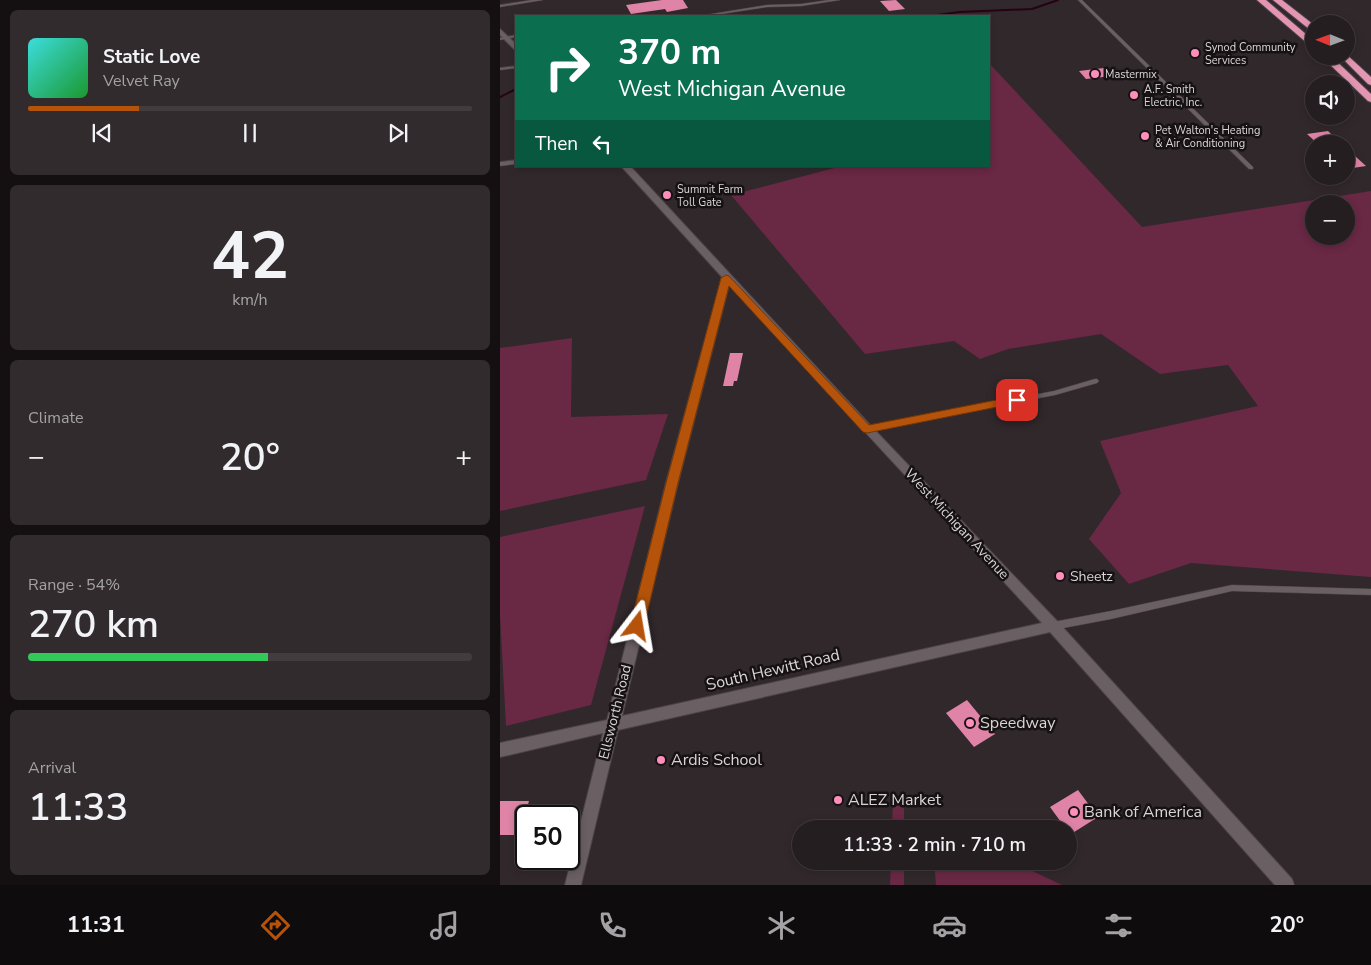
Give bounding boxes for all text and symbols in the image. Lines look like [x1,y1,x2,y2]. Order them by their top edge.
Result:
north arrow [1305,15,1355,65]
map controls [1305,15,1355,245]
text: 370 m [618,29,721,76]
icon: right [535,35,600,100]
place label: Synod Community Services [1205,40,1296,68]
text: Static Love [103,44,200,70]
marker: Synod Community Services [1189,47,1201,59]
place label: Mastermix [1105,67,1157,82]
marker: Mastermix [1089,68,1101,80]
text: Velvet Ray [103,70,180,92]
text: West Michigan Avenue [618,74,846,104]
button: sound [1305,75,1355,125]
place label: A.F. Smith Electric, Inc. [1144,82,1202,110]
marker: A.F. Smith Electric, Inc. [1128,89,1140,101]
icon: previous [88,119,116,147]
icon: pause [236,119,264,147]
icon: next [384,119,412,147]
place label: Pet Walton's Heating & Air Conditioning [1155,123,1261,151]
icon: left [588,130,616,158]
marker: Pet Walton's Heating & Air Conditioning [1139,130,1151,142]
text: Then [535,131,578,157]
button: + [1305,135,1355,185]
place label: Summit Farm Toll Gate [677,182,743,210]
marker: Summit Farm Toll Gate [661,189,673,201]
button: − [1305,195,1355,245]
text: 42 [211,212,289,301]
text: km/h [232,289,268,311]
pin [996,379,1038,421]
icon: arrive [1003,386,1031,414]
text: Climate [28,407,83,429]
text: 20° [220,432,280,483]
text: − [28,438,45,476]
text: + [455,438,472,476]
street label: West Michigan Avenue [901,465,1013,583]
place label: Sheetz [1070,567,1113,586]
marker: Sheetz [1054,570,1066,582]
text: Range · 54% [28,574,120,596]
text: 270 km [28,599,159,650]
position arrow [610,599,662,651]
street label: South Hewitt Road [704,644,842,696]
street label: Ellsworth Road [594,663,636,761]
place label: Speedway [980,712,1056,734]
marker: Speedway [964,717,976,729]
place label: Ardis School [671,749,762,771]
marker: Ardis School [655,754,667,766]
text: Arrival [28,757,76,779]
text: 11:33 [28,782,128,833]
place label: ALEZ Market [848,789,941,811]
marker: ALEZ Market [832,794,844,806]
place label: Bank of America [1084,801,1202,823]
speed limit sign: 50 [515,805,580,870]
marker: Bank of America [1068,806,1080,818]
text: 11:33 · 2 min · 710 m [843,832,1026,858]
icon: directions [258,908,293,943]
icon: music [427,908,462,943]
icon: phone [595,908,630,943]
icon: climate [764,908,799,943]
icon: car [932,908,967,943]
icon: filters [1101,908,1136,943]
text: 11:31 [67,910,125,940]
text: 20° [1269,910,1304,940]

